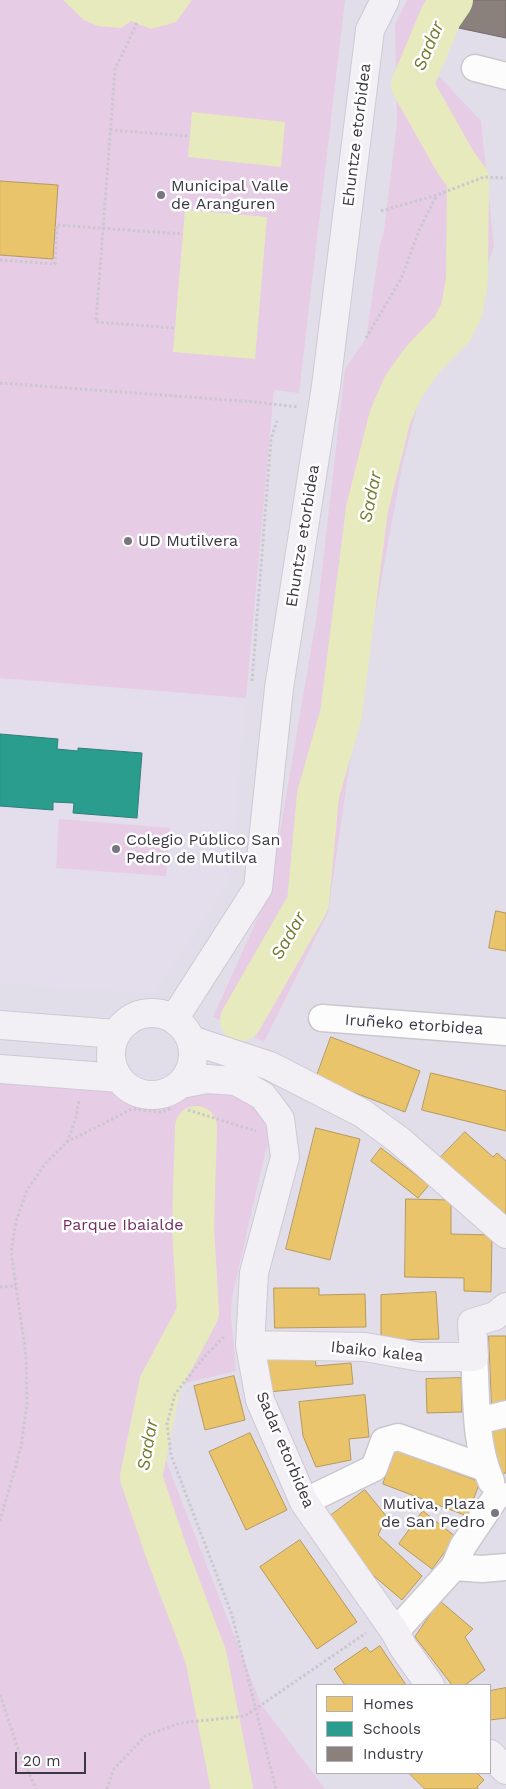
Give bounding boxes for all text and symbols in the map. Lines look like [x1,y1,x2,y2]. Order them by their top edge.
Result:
water label: Sadar [409,18,449,74]
street label: Ehuntze etorbidea [339,62,375,208]
place label: Municipal Valle de Aranguren [171,176,289,214]
marker: Municipal Valle de Aranguren [155,189,167,201]
street label: Ehuntze etorbidea [282,463,324,609]
water label: Sadar [355,469,387,525]
place label: UD Mutilvera [138,531,238,551]
marker: UD Mutilvera [122,535,134,547]
place label: Colegio Público San Pedro de Mutilva [126,830,280,868]
marker: Colegio Público San Pedro de Mutilva [110,843,122,855]
water label: Sadar [267,908,311,964]
street label: Iruñeko etorbidea [344,1011,484,1039]
park label: Parque Ibaialde [63,1215,183,1235]
street label: Ibaiko kalea [330,1338,424,1366]
street label: Sadar etorbidea [252,1389,318,1511]
water label: Sadar [133,1418,163,1472]
place label: Mutiva, Plaza de San Pedro [381,1494,485,1532]
marker: Mutiva, Plaza de San Pedro [489,1507,501,1519]
legend [316,1684,491,1774]
text: Homes [363,1695,414,1713]
text: Schools [363,1720,421,1738]
scale bar [18,1742,89,1774]
text: Industry [363,1745,423,1763]
text: 20 m [23,1752,61,1770]

